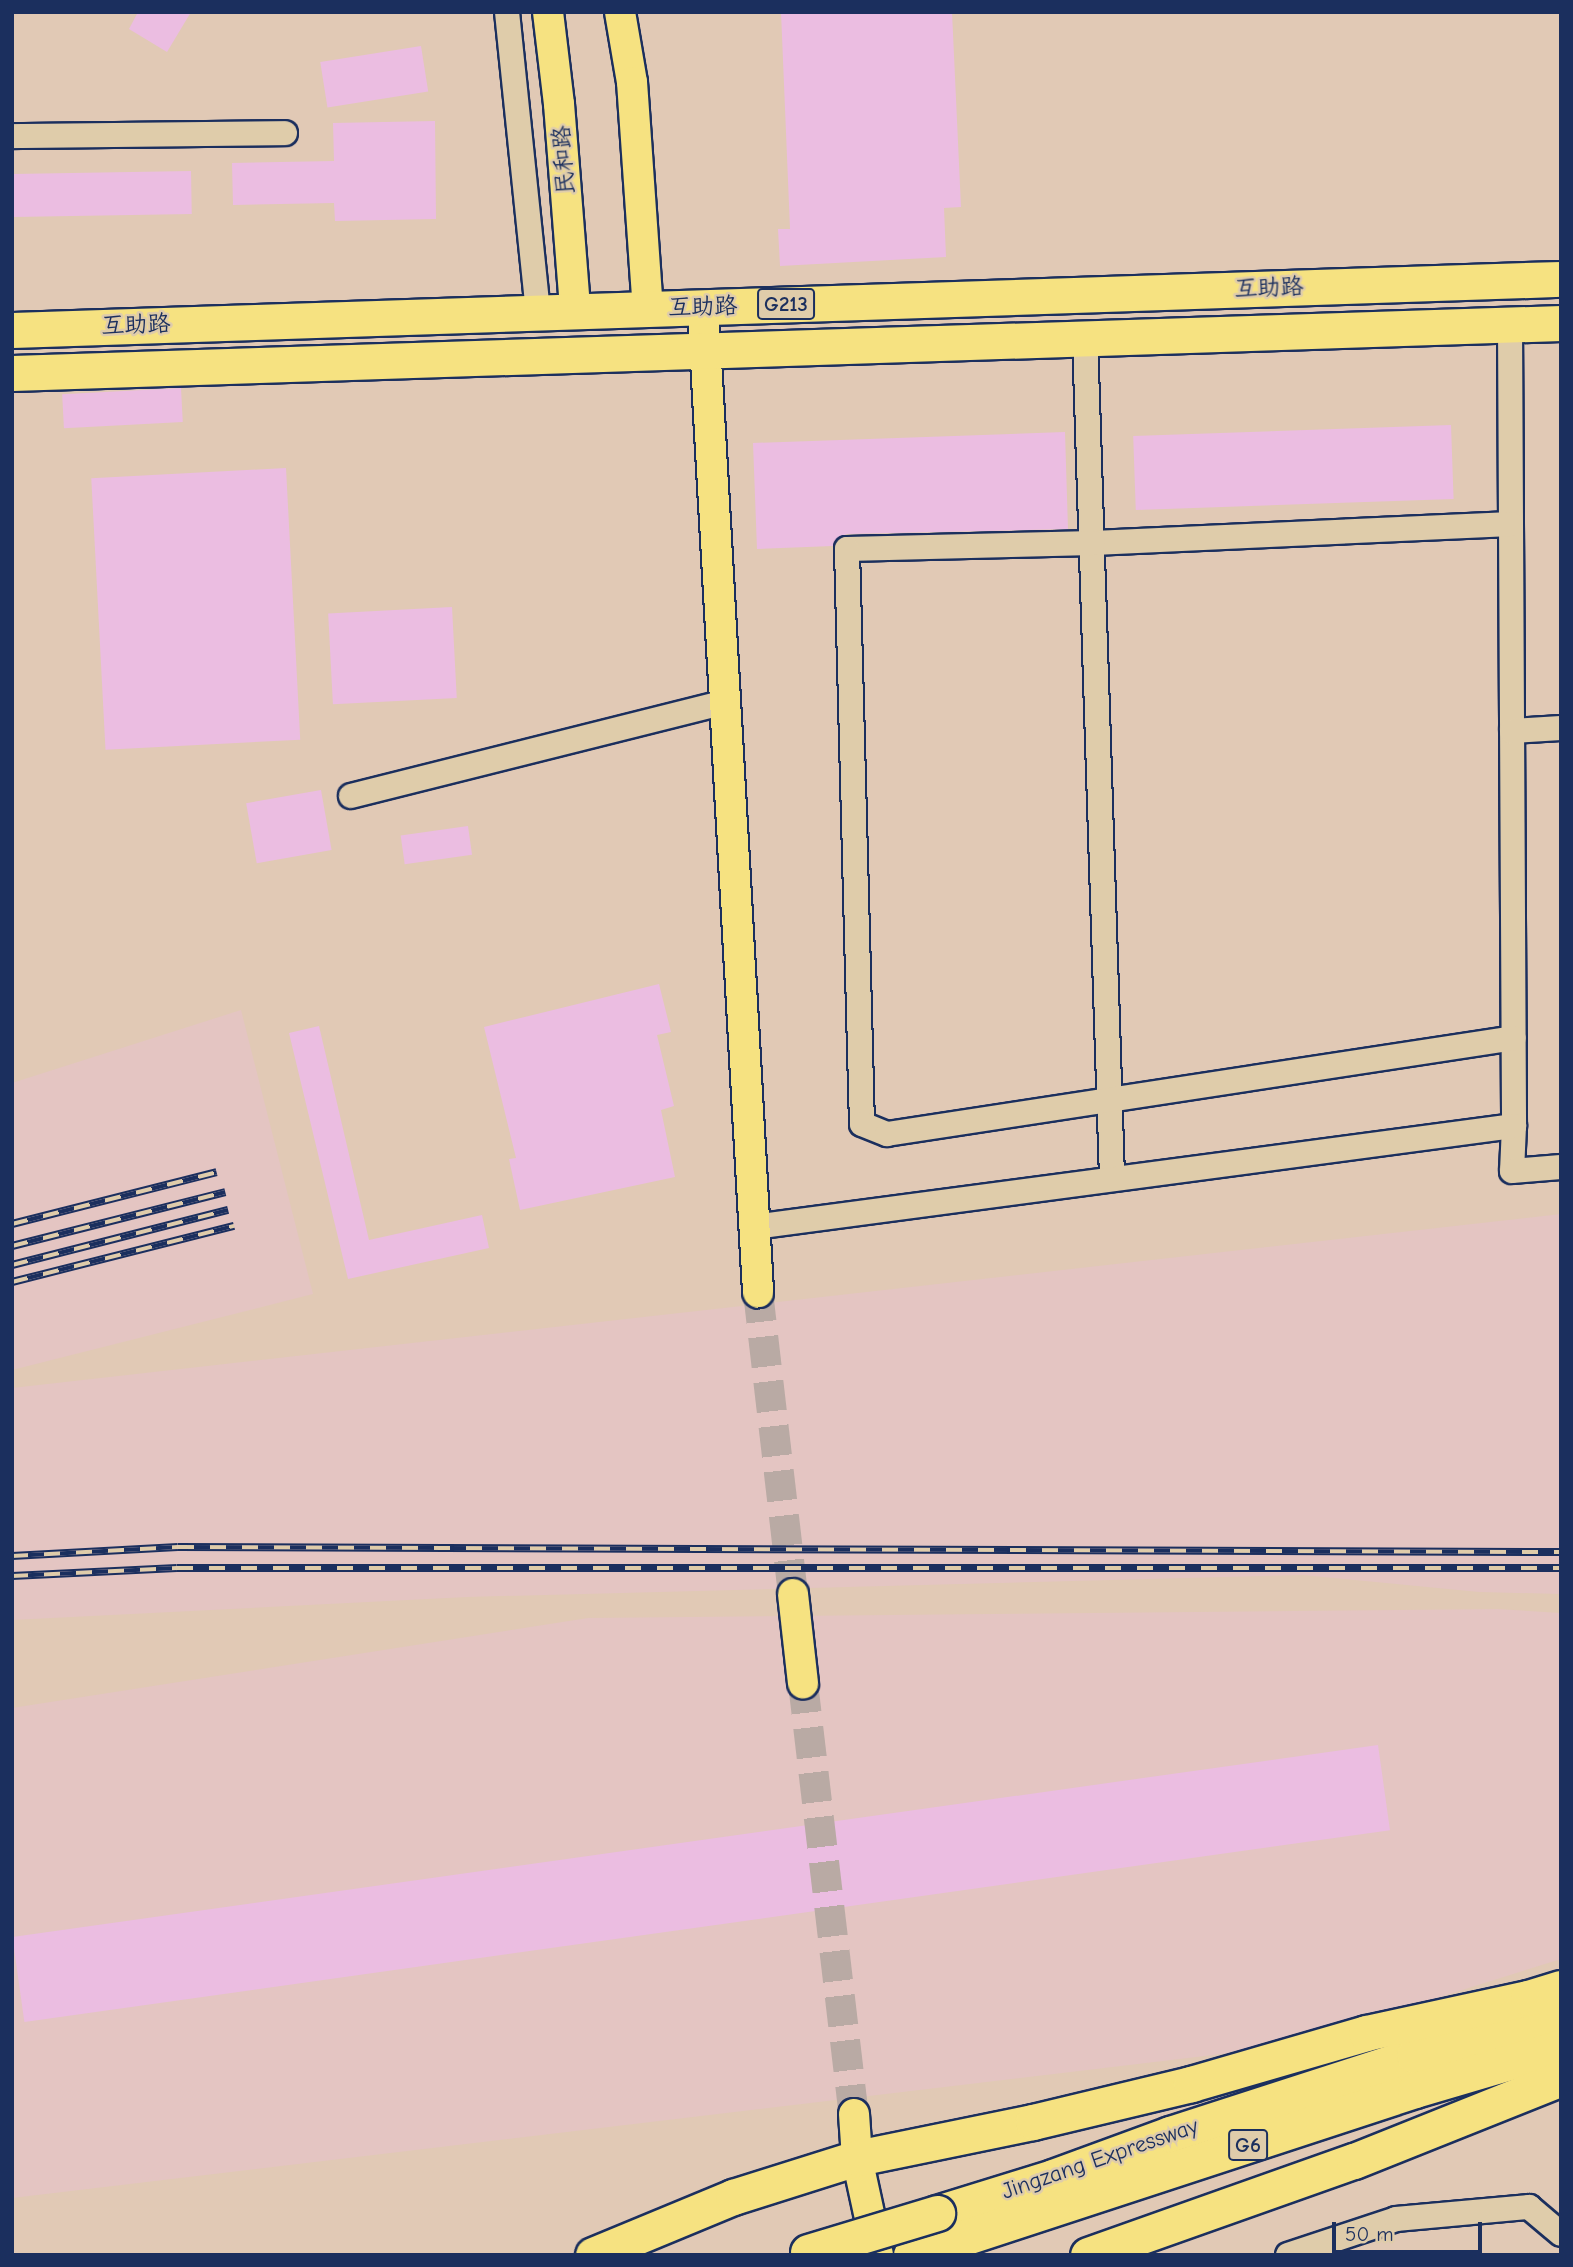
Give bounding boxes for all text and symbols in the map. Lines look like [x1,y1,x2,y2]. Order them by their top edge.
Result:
street label: 民和路 [548,125,580,195]
street label: 互助路 [1234,273,1304,303]
road number: G213 [756,286,816,322]
street label: 互助路 [668,293,738,321]
street label: 互助路 [101,310,171,340]
street label: Jingzang Expressway [998,2112,1202,2206]
road number: G6 [1227,2128,1269,2162]
scale bar [1335,2208,1486,2252]
text: 50 m [1345,2222,1394,2246]

